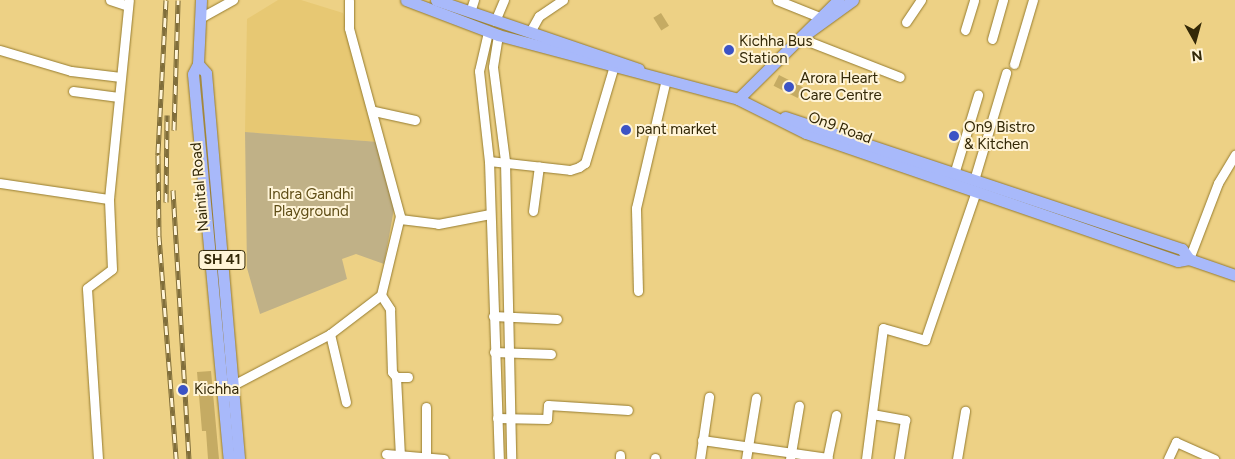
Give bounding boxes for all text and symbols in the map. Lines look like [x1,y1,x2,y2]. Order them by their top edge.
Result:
north arrow [1170,15,1220,65]
place label: Kichha Bus Station [739,32,812,67]
marker: Kichha Bus Station [723,44,735,56]
text: N [1190,46,1203,64]
place label: Arora Heart Care Centre [800,69,882,104]
marker: Arora Heart Care Centre [782,80,796,94]
street label: On9 Road [806,108,874,148]
place label: On9 Bistro & Kitchen [964,118,1035,153]
place label: pant market [636,121,717,139]
marker: pant market [620,124,632,136]
marker: On9 Bistro & Kitchen [948,130,960,142]
street label: Nainital Road [187,142,213,232]
park label: Indra Gandhi Playground [268,185,354,220]
road number: SH 41 [198,248,246,272]
place label: Kichha [194,381,239,399]
marker: Kichha [176,383,190,397]

